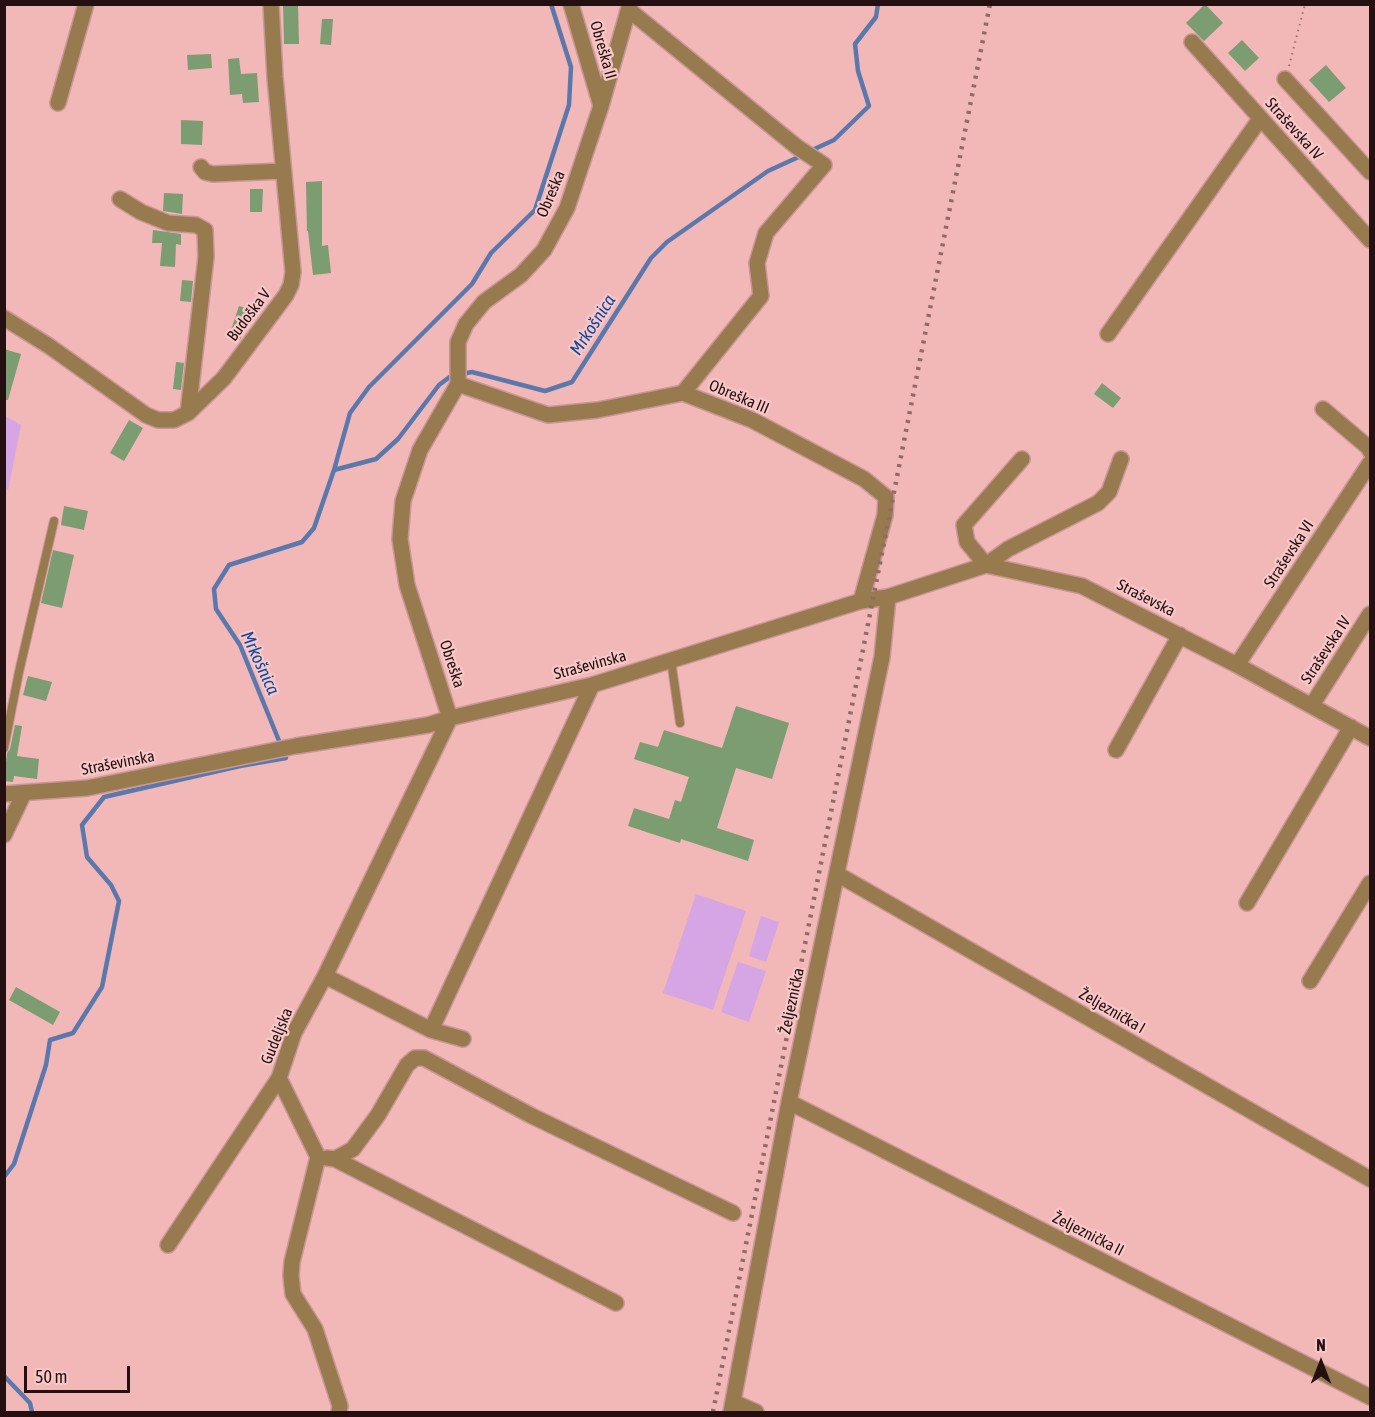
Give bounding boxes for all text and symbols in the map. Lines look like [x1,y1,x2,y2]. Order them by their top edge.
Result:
street label: Obreška II [586,19,620,81]
street label: Straševska IV [1261,94,1327,164]
street label: Obreška [533,168,569,220]
street label: Budoška V [223,285,275,345]
water label: Mrkošnica [566,291,620,359]
street label: Obreška III [706,376,772,418]
street label: Straševska VI [1260,517,1318,591]
street label: Straševska [1114,575,1178,621]
street label: Straševska IV [1297,613,1355,687]
water label: Mrkošnica [236,628,284,698]
street label: Obreška [435,638,469,690]
street label: Straševinska [552,646,628,684]
street label: Straševinska [80,747,156,779]
street label: Željeznička [776,966,808,1036]
street label: Željeznička I [1075,984,1149,1038]
street label: Gudeljska [257,1005,297,1067]
street label: Željeznička II [1049,1208,1127,1260]
north arrow [1291,1333,1351,1393]
text: N [1316,1336,1326,1354]
scale bar [27,1354,134,1392]
text: 50 m [35,1366,67,1387]

